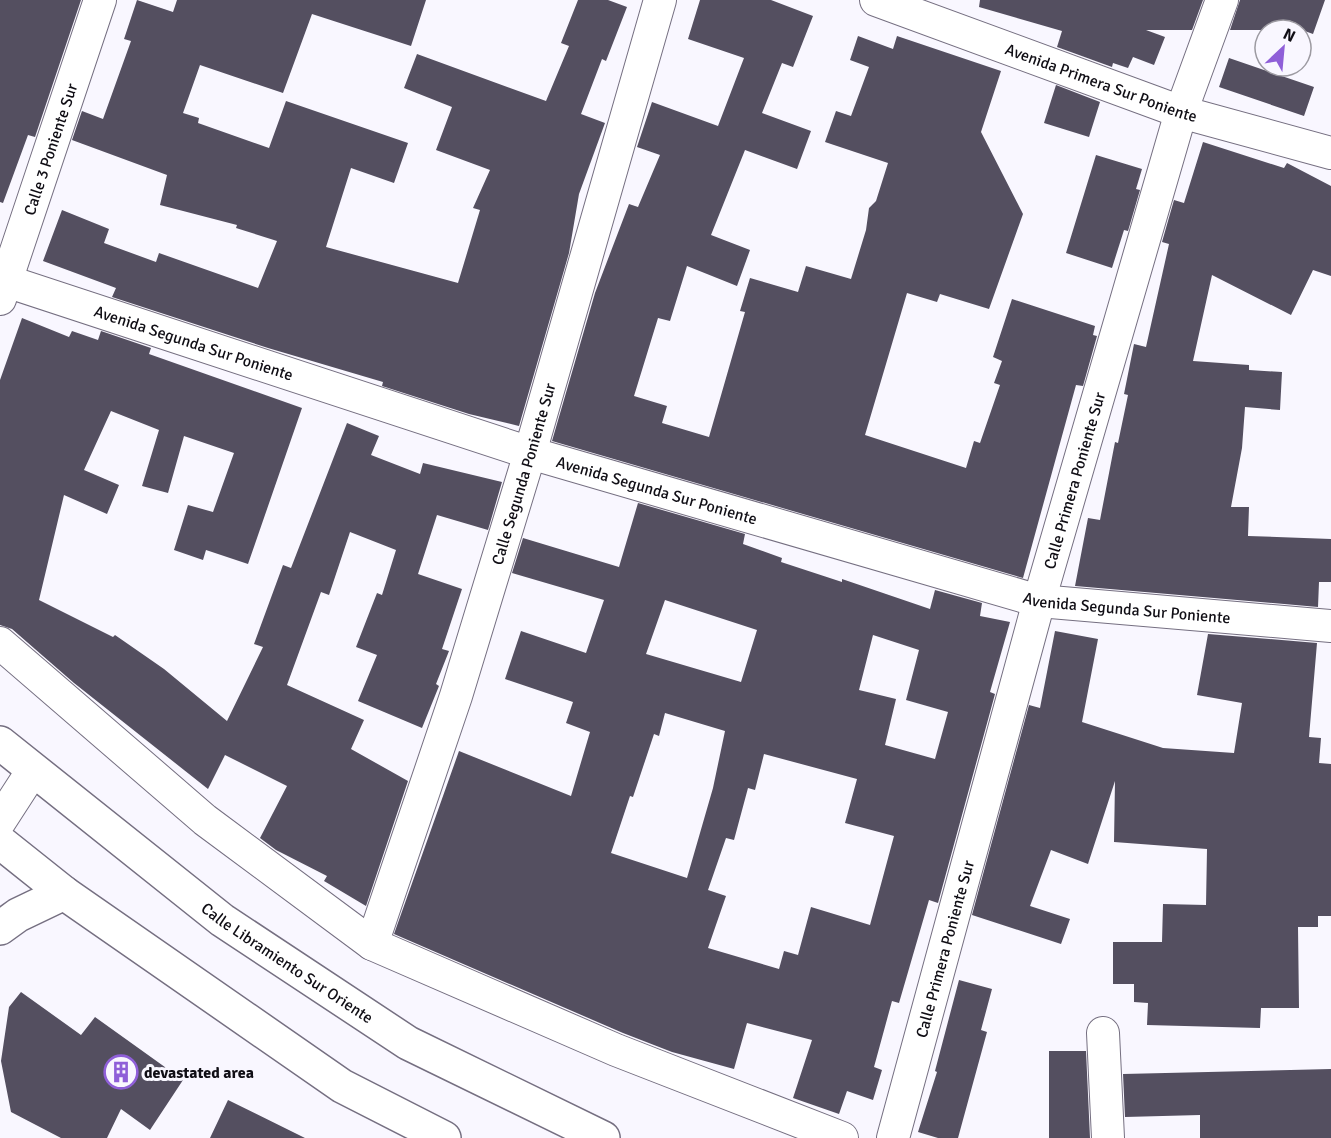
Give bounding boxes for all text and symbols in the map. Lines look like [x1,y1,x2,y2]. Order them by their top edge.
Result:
north arrow [1253,18,1313,78]
text: N [1280,24,1299,47]
street label: Avenida Primera Sur Poniente [1002,39,1199,127]
street label: Calle 3 Poniente Sur [20,81,82,218]
street label: Avenida Segunda Sur Poniente [91,302,296,386]
street label: Calle Segunda Poniente Sur [488,381,561,567]
street label: Calle Primera Poniente Sur [1040,390,1110,572]
street label: Avenida Segunda Sur Poniente [554,452,759,530]
street label: Avenida Segunda Sur Poniente [1021,588,1231,628]
street label: Calle Primera Poniente Sur [912,858,979,1040]
street label: Calle Libramiento Sur Oriente [197,898,377,1028]
building icon: devastated area [103,1054,139,1090]
place label: devastated area [144,1063,254,1083]

